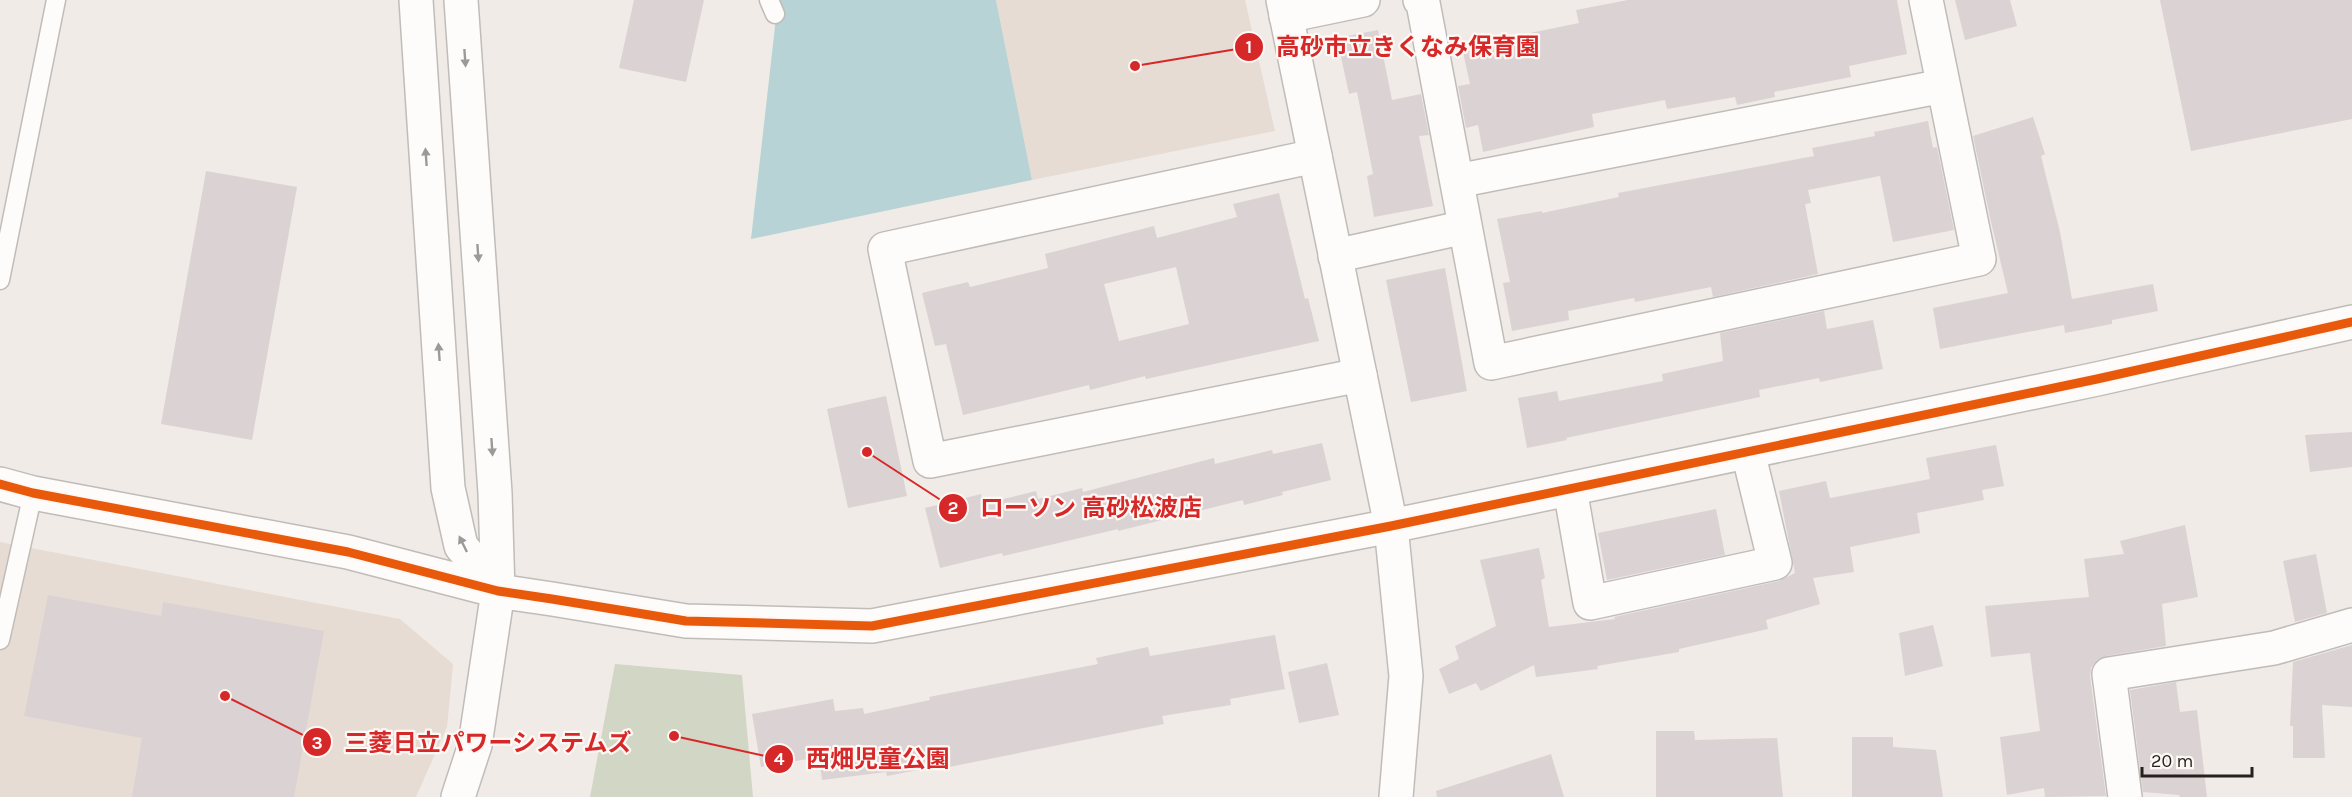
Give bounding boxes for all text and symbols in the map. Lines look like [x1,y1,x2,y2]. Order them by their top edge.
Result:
callout: 高砂市立きくなみ保育園 [1234,26,1552,68]
text: 高砂市立きくなみ保育園 [1276,33,1540,61]
text: 1 [1246,36,1252,58]
one-way arrow [460,49,470,68]
one-way arrow [422,148,431,167]
one-way arrow [474,243,483,262]
one-way arrow [434,342,444,361]
one-way arrow [487,438,496,457]
callout: ローソン 高砂松波店 [938,487,1214,529]
text: ローソン 高砂松波店 [980,494,1202,522]
text: 2 [948,497,958,519]
one-way arrow [458,535,468,553]
callout: 三菱日立パワーシステムズ [302,721,644,763]
text: 三菱日立パワーシステムズ [345,729,631,757]
text: 3 [311,732,323,754]
callout: 西畑児童公園 [764,738,962,780]
scale bar [2142,740,2252,778]
text: 西畑児童公園 [806,745,950,773]
text: 4 [774,748,785,770]
text: 20 m [2151,750,2193,772]

